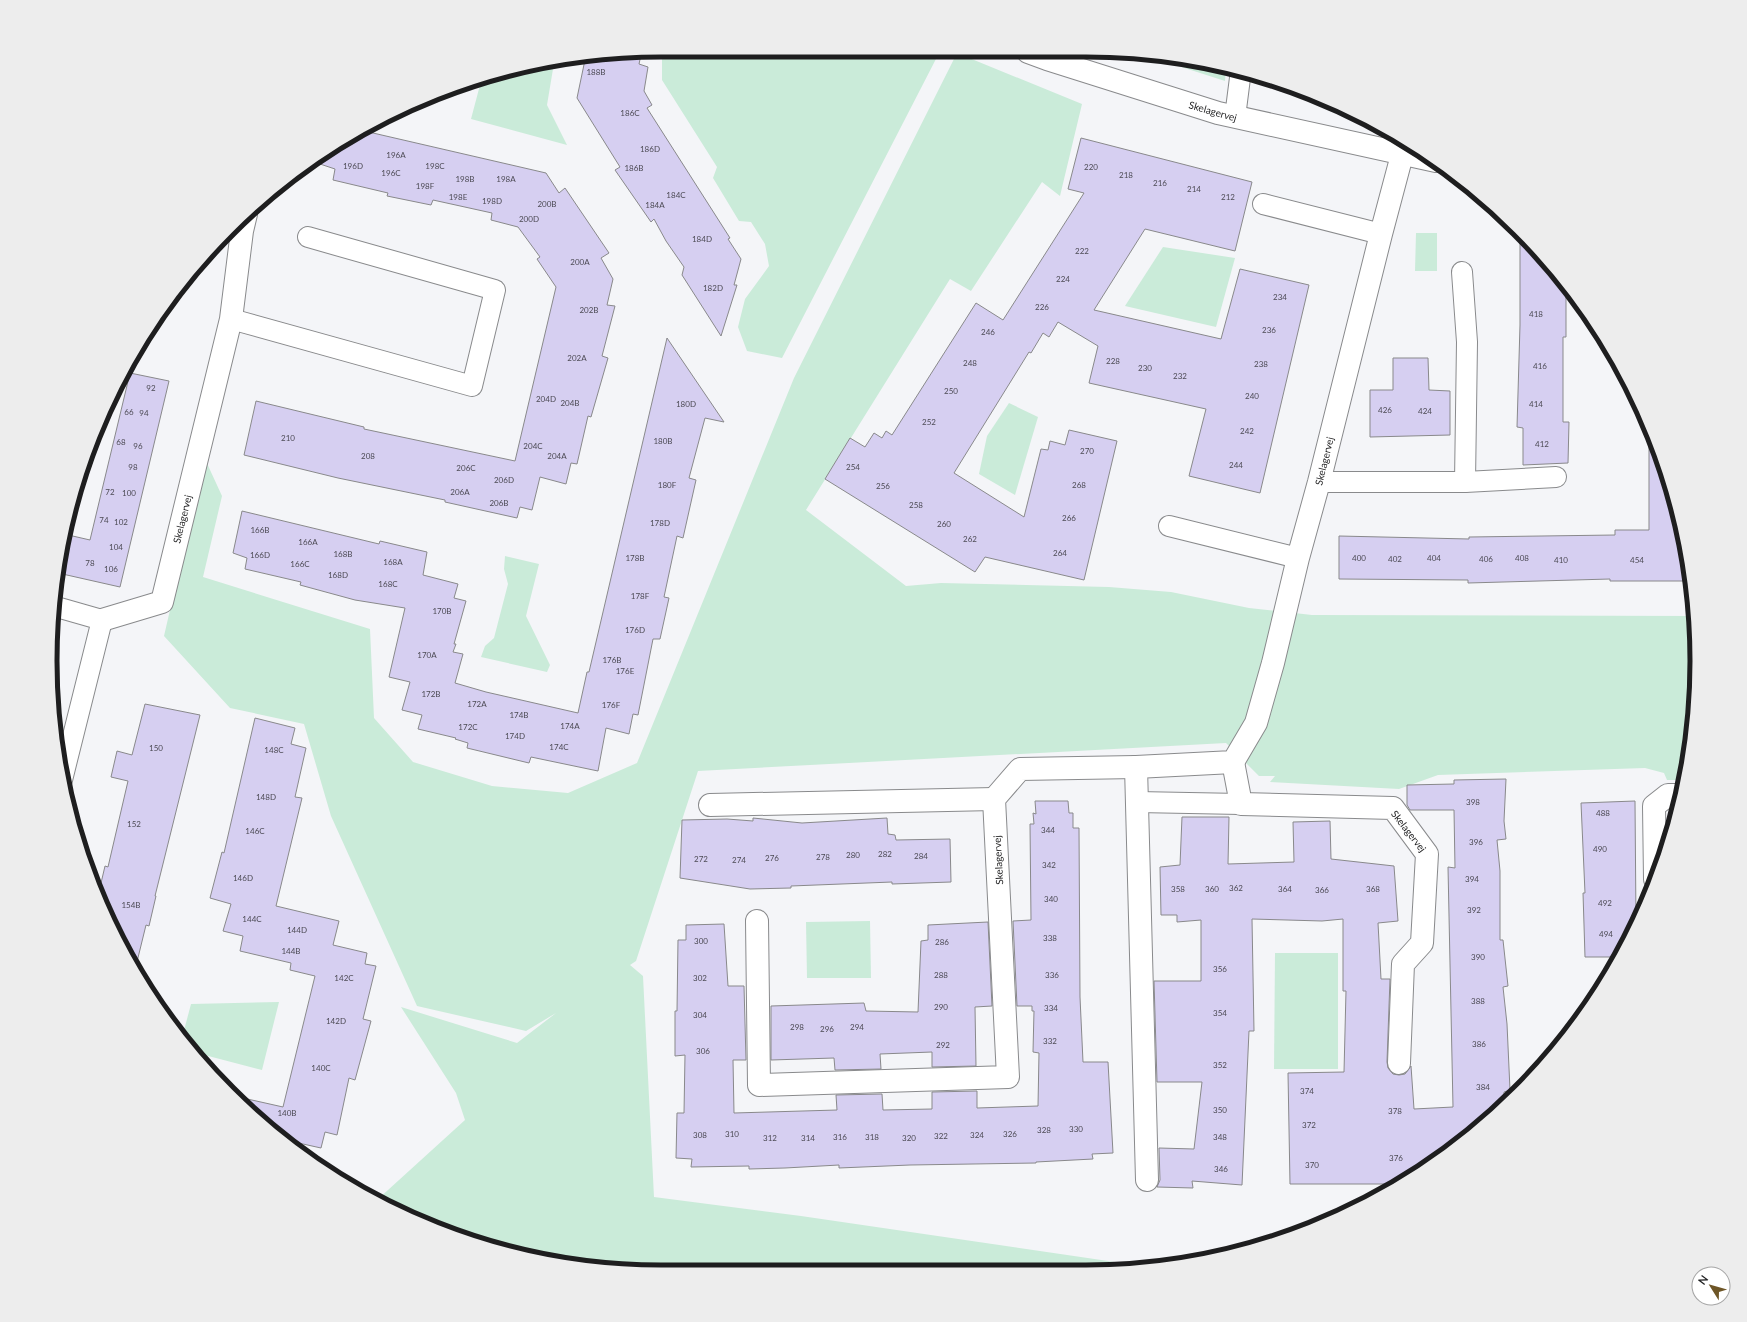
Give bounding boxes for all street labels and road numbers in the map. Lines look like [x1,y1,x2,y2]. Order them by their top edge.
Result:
street label: Skelagervej [1188,98,1238,124]
street label: Skelagervej [1312,436,1336,486]
street label: Skelagervej [170,494,194,544]
street label: Skelagervej [1389,808,1429,854]
street label: Skelagervej [991,835,1005,885]

